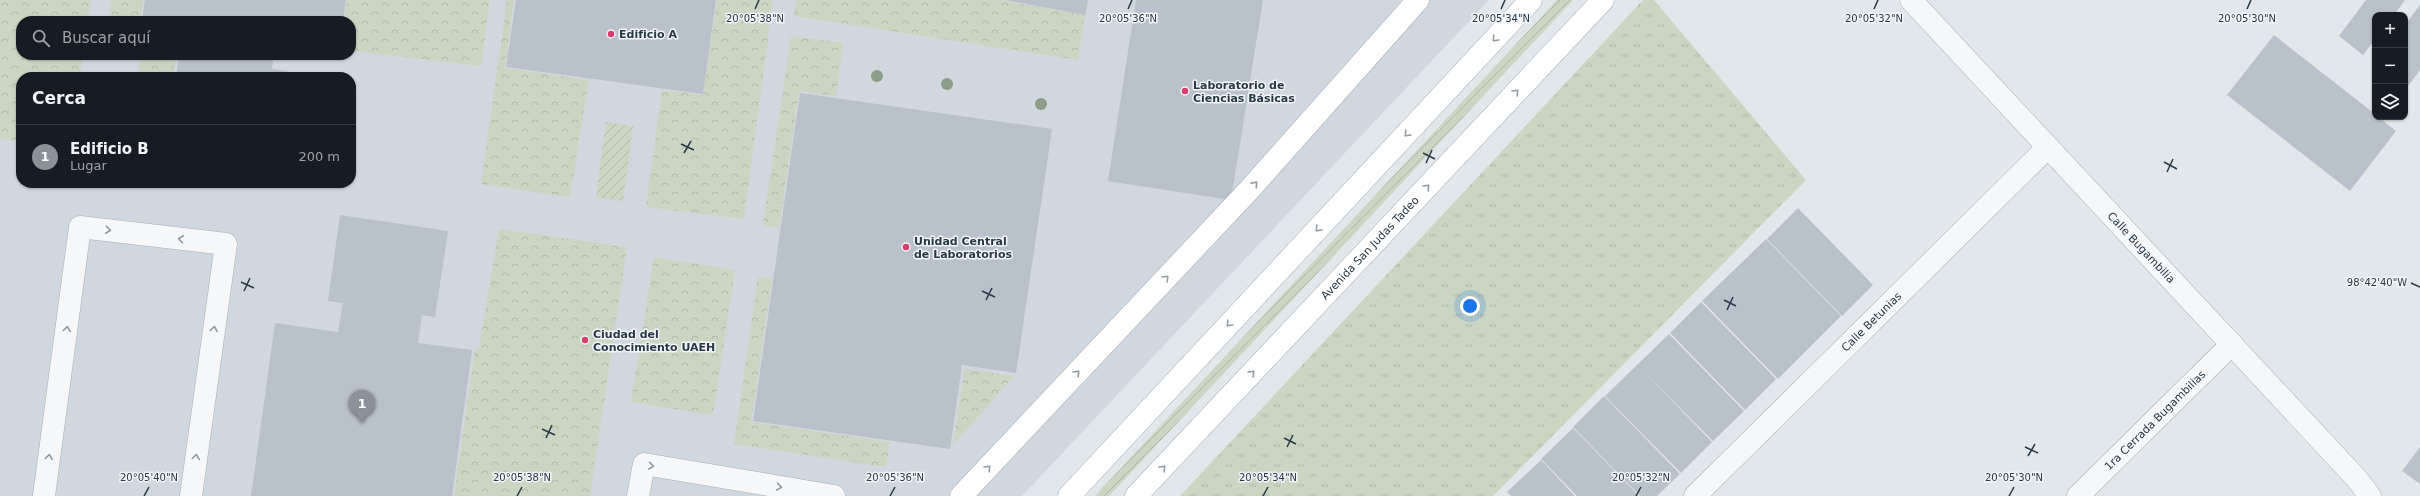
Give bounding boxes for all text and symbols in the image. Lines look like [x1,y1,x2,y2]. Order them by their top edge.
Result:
map controls [2372,12,2408,120]
button: + [2372,12,2408,48]
text: 20°05'38"N [726,13,784,24]
text: 20°05'36"N [1099,13,1157,24]
text: 20°05'34"N [1472,13,1530,24]
text: 20°05'32"N [1845,13,1903,24]
text: 20°05'30"N [2218,13,2276,24]
search box [16,16,356,60]
icon: search [30,27,52,49]
place label: Edificio A [619,28,677,41]
text: Buscar aquí [62,29,150,47]
marker: Edificio A [606,29,616,39]
one-way arrow [1493,34,1500,42]
button: − [2372,48,2408,84]
place label: Laboratorio de Ciencias Básicas [1193,79,1295,105]
button: layers [2372,84,2408,120]
marker: Laboratorio de Ciencias Básicas [1180,86,1190,96]
text: Cerca [32,88,86,108]
one-way arrow [1512,89,1519,97]
one-way arrow [1404,129,1411,137]
text: Edificio B [70,140,149,158]
text: 1 [40,149,50,164]
text: 200 m [298,149,340,164]
text: Lugar [70,158,107,173]
one-way arrow [1250,181,1257,188]
one-way arrow [1423,184,1430,191]
street label: Avenida San Judas Tadeo [1318,193,1422,302]
street label: Calle Bugambilia [2105,209,2178,286]
one-way arrow [1315,224,1323,232]
one-way arrow [105,226,111,235]
one-way arrow [178,235,184,244]
place label: Unidad Central de Laboratorios [914,235,1012,261]
marker: Unidad Central de Laboratorios [901,242,911,252]
one-way arrow [1161,275,1169,283]
text: 98°42'40"W [2347,277,2407,288]
street label: Calle Betunias [1839,289,1904,354]
your location [1460,296,1480,316]
one-way arrow [1226,319,1234,327]
one-way arrow [62,325,71,332]
one-way arrow [209,326,218,332]
place label: Ciudad del Conocimiento UAEH [593,328,715,354]
marker: Ciudad del Conocimiento UAEH [580,335,590,345]
street label: 1ra Cerrada Bugambilias [2102,367,2208,473]
one-way arrow [1072,370,1080,378]
one-way arrow [1247,370,1255,378]
pin: 1 [349,390,375,423]
one-way arrow [44,454,53,460]
one-way arrow [191,454,200,460]
one-way arrow [648,461,654,470]
one-way arrow [983,465,991,473]
one-way arrow [1158,465,1166,473]
text: 20°05'40"N [120,472,178,483]
text: 20°05'38"N [493,472,551,483]
text: 20°05'36"N [866,472,924,483]
text: 20°05'34"N [1239,472,1297,483]
text: 20°05'32"N [1612,472,1670,483]
text: 20°05'30"N [1985,472,2043,483]
one-way arrow [776,482,782,491]

